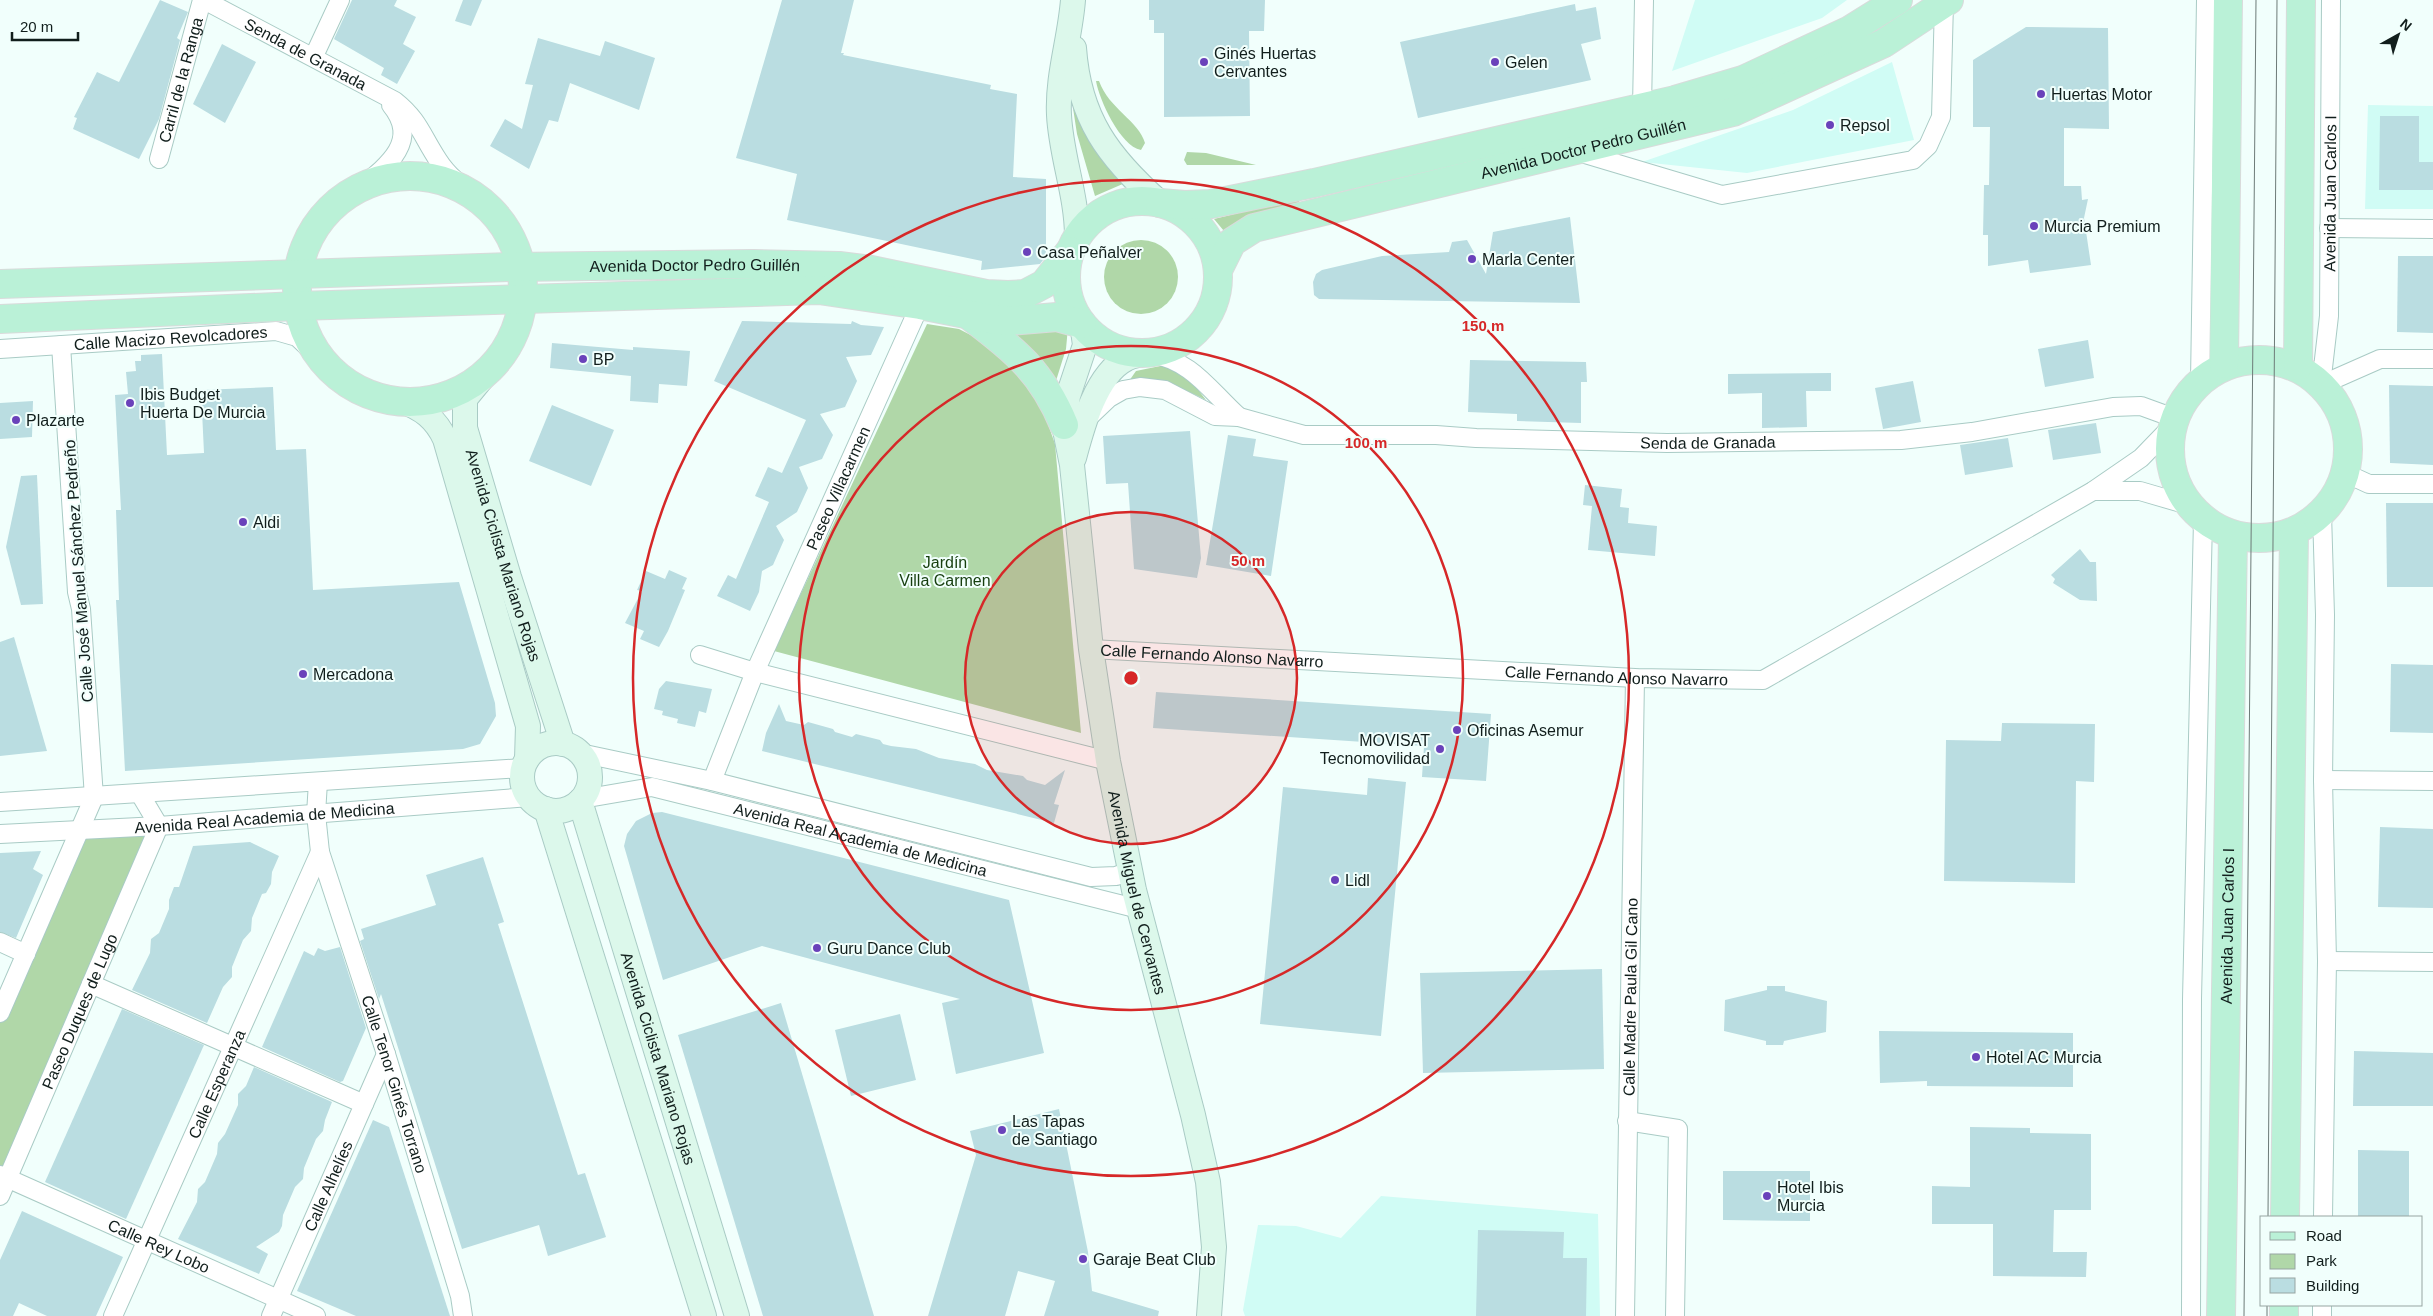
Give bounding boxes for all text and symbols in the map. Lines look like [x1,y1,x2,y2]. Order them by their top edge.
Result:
scale bar [12,10,79,42]
north arrow [2373,10,2423,60]
street label: Carril de la Ranga [156,15,206,144]
street label: Senda de Granada [242,15,369,93]
text: N [2397,15,2415,34]
text: 20 m [20,18,53,35]
place label: Ginés Huertas Cervantes [1214,45,1316,80]
place label: Gelen [1505,54,1548,71]
marker: Ginés Huertas Cervantes [1198,56,1210,68]
marker: Gelen [1489,56,1501,68]
place label: Huertas Motor [2051,86,2153,103]
marker: Huertas Motor [2035,88,2047,100]
street label: Avenida Juan Carlos I [2321,115,2339,272]
street label: Avenida Doctor Pedro Guillén [1479,116,1688,182]
place label: Repsol [1840,117,1890,134]
marker: Repsol [1824,119,1836,131]
place label: Murcia Premium [2044,218,2160,235]
marker: Murcia Premium [2028,220,2040,232]
place label: Casa Peñalver [1037,244,1143,261]
marker: Casa Peñalver [1021,246,1033,258]
place label: Marla Center [1482,251,1575,268]
marker: Marla Center [1466,253,1478,265]
street label: Avenida Doctor Pedro Guillén [589,256,800,275]
text: 150 m [1462,317,1504,334]
street label: Calle Macizo Revolcadores [73,324,268,353]
place label: BP [593,351,614,368]
marker: BP [577,353,589,365]
place label: Ibis Budget Huerta De Murcia [140,386,265,421]
marker: Ibis Budget Huerta De Murcia [124,397,136,409]
place label: Plazarte [26,412,85,429]
marker: Plazarte [10,414,22,426]
street label: Paseo Villacarmen [803,424,873,552]
text: 100 m [1345,434,1387,451]
street label: Senda de Granada [1640,434,1776,452]
street label: Calle José Manuel Sánchez Pedreño [61,439,96,703]
street label: Avenida Ciclista Mariano Rojas [463,447,544,664]
place label: Aldi [253,514,280,531]
marker: Aldi [237,516,249,528]
text: 50 m [1231,552,1265,569]
park label: Jardín Villa Carmen [899,554,991,589]
street label: Calle Fernando Alonso Navarro [1100,642,1324,670]
street label: Calle Fernando Alonso Navarro [1504,663,1728,688]
place label: Mercadona [313,666,393,683]
marker: Mercadona [297,668,309,680]
centre of rings [1122,669,1140,687]
place label: Oficinas Asemur [1467,722,1584,739]
marker: Oficinas Asemur [1451,724,1463,736]
place label: MOVISAT Tecnomovilidad [1320,732,1430,767]
marker: MOVISAT Tecnomovilidad [1434,743,1446,755]
street label: Avenida Miguel de Cervantes [1105,789,1169,996]
street label: Avenida Real Academia de Medicina [134,800,395,836]
street label: Avenida Real Academia de Medicina [732,800,989,880]
street label: Avenida Juan Carlos I [2218,848,2237,1004]
place label: Lidl [1345,872,1370,889]
marker: Lidl [1329,874,1341,886]
street label: Calle Madre Paula Gil Cano [1620,898,1641,1096]
street label: Paseo Duques de Lugo [39,931,121,1092]
place label: Guru Dance Club [827,940,951,957]
marker: Guru Dance Club [811,942,823,954]
street label: Avenida Ciclista Mariano Rojas [618,950,698,1167]
street label: Calle Tenor Ginés Torrano [358,993,430,1175]
street label: Calle Esperanza [185,1027,249,1141]
place label: Hotel AC Murcia [1986,1049,2102,1066]
marker: Hotel AC Murcia [1970,1051,1982,1063]
place label: Las Tapas de Santiago [1012,1113,1098,1148]
marker: Las Tapas de Santiago [996,1124,1008,1136]
street label: Calle Alhelíes [301,1138,356,1234]
place label: Hotel Ibis Murcia [1777,1179,1844,1214]
marker: Hotel Ibis Murcia [1761,1190,1773,1202]
street label: Calle Rey Lobo [105,1216,212,1276]
legend [2260,1216,2423,1306]
text: Road [2306,1227,2342,1244]
place label: Garaje Beat Club [1093,1251,1216,1268]
text: Park [2306,1252,2337,1269]
marker: Garaje Beat Club [1077,1253,1089,1265]
text: Building [2306,1277,2359,1294]

